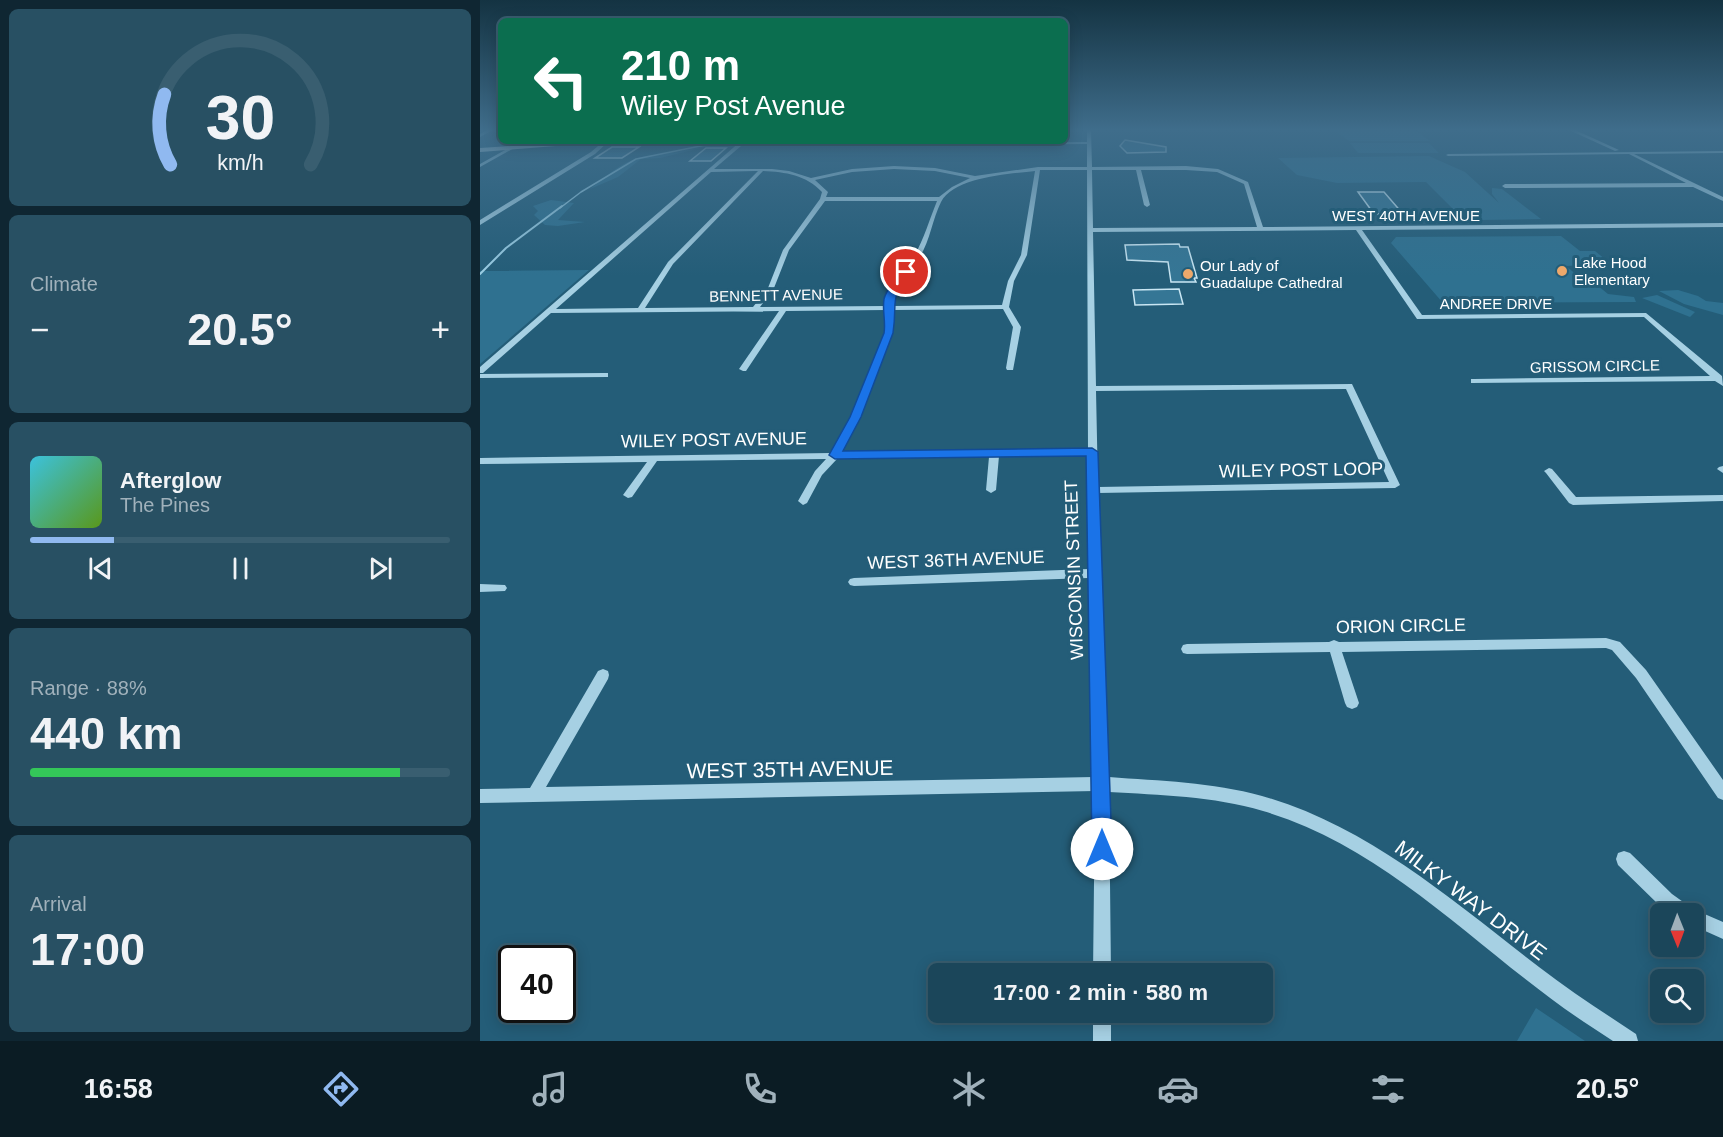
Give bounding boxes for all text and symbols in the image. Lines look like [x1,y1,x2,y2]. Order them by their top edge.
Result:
icon: left [522,42,600,120]
text: 210 m [621,42,740,89]
text: 30 [205,83,275,152]
text: Wiley Post Avenue [621,91,846,121]
text: km/h [217,151,263,175]
street label: WEST 40TH AVENUE [1332,207,1480,224]
pin [880,246,931,297]
place label: Lake Hood Elementary [1574,254,1650,288]
icon: arrive [889,255,922,288]
place label: Our Lady of Guadalupe Cathedral [1200,257,1343,291]
marker: Lake Hood Elementary [1555,264,1569,278]
marker: Our Lady of Guadalupe Cathedral [1181,267,1195,281]
text: Climate [30,273,98,295]
street label: BENNETT AVENUE [709,285,843,305]
street label: ANDREE DRIVE [1440,295,1552,312]
text: 20.5° [187,304,293,355]
text: − [30,311,49,348]
text: + [431,311,450,348]
street label: GRISSOM CIRCLE [1530,356,1660,376]
street label: WILEY POST AVENUE [621,428,807,452]
street label: WILEY POST LOOP [1219,459,1383,481]
text: Afterglow [120,468,221,493]
street label: WISCONSIN STREET [1061,480,1087,660]
text: The Pines [120,494,210,516]
street label: WEST 36TH AVENUE [867,547,1045,573]
icon: previous [84,552,117,585]
icon: pause [224,552,257,585]
icon: next [364,552,397,585]
street label: ORION CIRCLE [1336,615,1466,637]
text: Range · 88% [30,677,147,699]
text: 440 km [30,708,183,759]
street label: WEST 35TH AVENUE [686,756,894,782]
position arrow [1070,817,1134,881]
street label: MILKY WAY DRIVE [1391,836,1551,964]
text: Arrival [30,893,87,915]
north arrow [1650,903,1704,957]
map controls [1650,903,1704,1023]
text: 17:00 [30,924,145,975]
speed limit sign: 40 [498,945,576,1023]
button: search [1650,969,1704,1023]
text: 17:00 · 2 min · 580 m [993,980,1208,1005]
icon: directions [320,1068,362,1110]
icon: music [529,1068,571,1110]
icon: phone [739,1068,781,1110]
icon: climate [948,1068,990,1110]
icon: car [1157,1068,1199,1110]
icon: filters [1367,1068,1409,1110]
text: 16:58 [84,1074,153,1104]
text: 20.5° [1576,1074,1639,1104]

